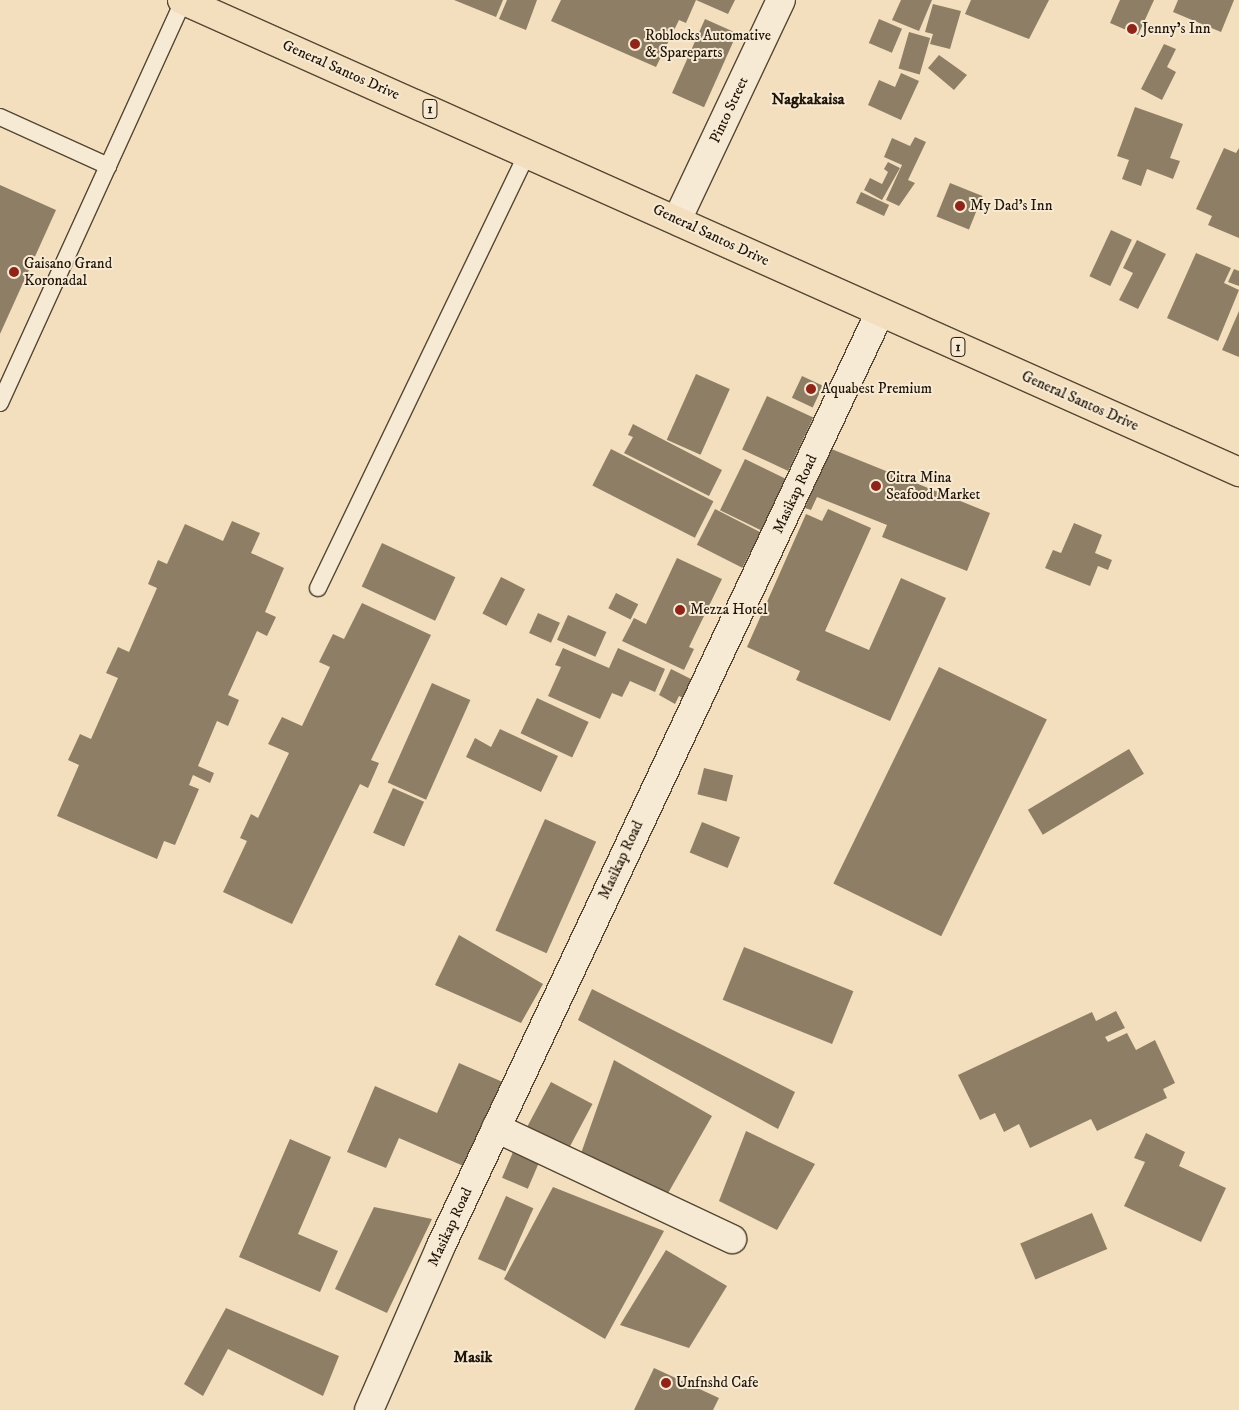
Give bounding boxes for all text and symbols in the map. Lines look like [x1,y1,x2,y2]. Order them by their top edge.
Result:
place label: Jenny's Inn [1142,20,1211,38]
marker: Jenny's Inn [1126,23,1138,35]
place label: Roblocks Automative & Spareparts [645,26,771,61]
street label: General Santos Drive [280,36,402,104]
marker: Roblocks Automative & Spareparts [629,38,641,50]
street label: Pinto Street [706,74,752,146]
district label: Nagkakaisa [771,89,845,109]
road number: 1 [421,98,439,120]
place label: My Dad's Inn [970,197,1052,215]
street label: General Santos Drive [650,200,772,270]
marker: My Dad's Inn [954,200,966,212]
place label: Gaisano Grand Koronadal [24,254,112,289]
marker: Gaisano Grand Koronadal [8,266,20,278]
road number: 1 [949,336,967,358]
street label: General Santos Drive [1019,367,1141,435]
place label: Aquabest Premium [821,380,932,398]
marker: Aquabest Premium [805,383,817,395]
street label: Masikap Road [769,452,821,536]
place label: Citra Mina Seafood Market [886,468,980,503]
marker: Citra Mina Seafood Market [870,480,882,492]
place label: Mezza Hotel [690,601,767,619]
marker: Mezza Hotel [674,604,686,616]
street label: Masikap Road [595,818,647,902]
street label: Masikap Road [424,1185,476,1269]
district label: Masik [454,1347,492,1367]
place label: Unfnshd Cafe [676,1374,759,1392]
marker: Unfnshd Cafe [660,1377,672,1389]

